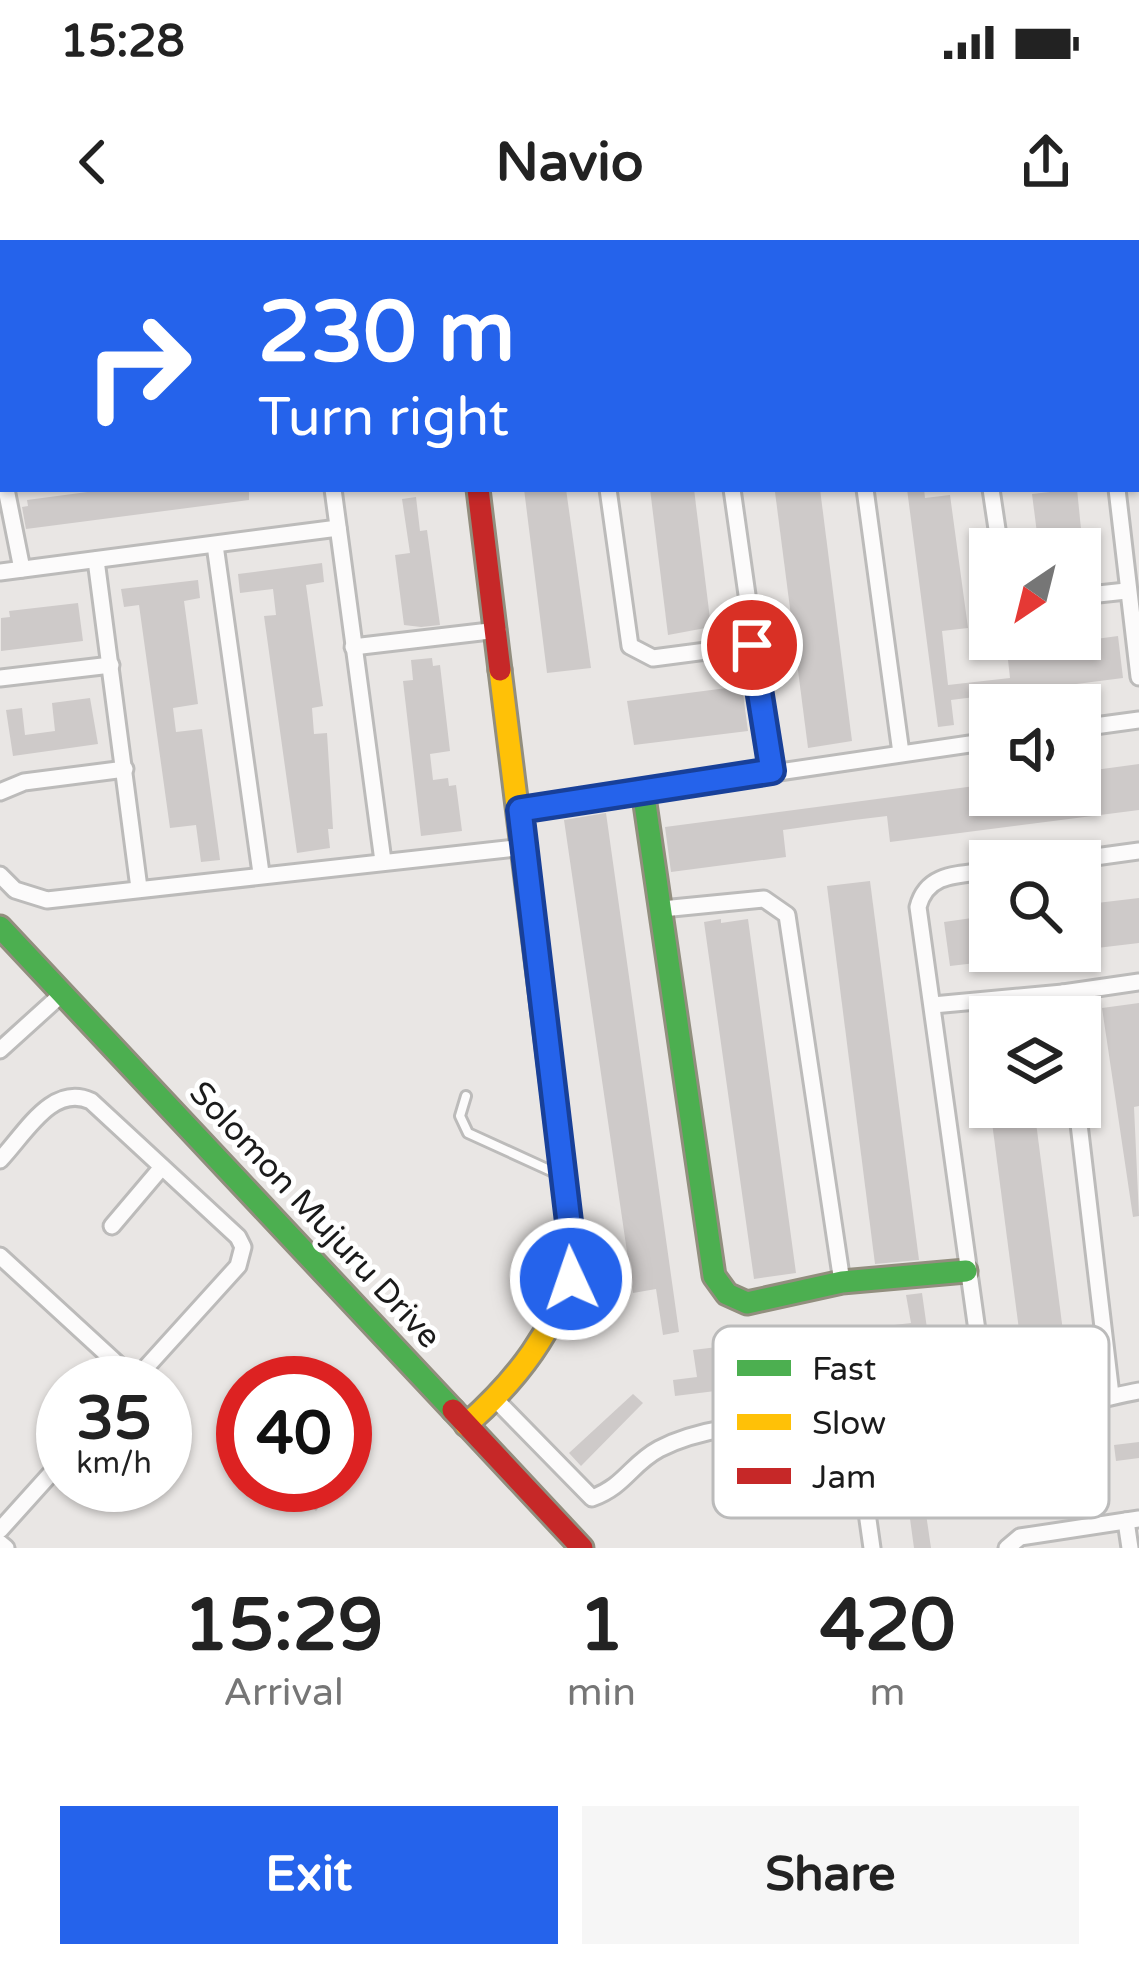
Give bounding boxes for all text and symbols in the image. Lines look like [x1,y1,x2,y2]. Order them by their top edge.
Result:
text: 15:28 [60,15,185,69]
icon: back [60,129,126,195]
icon: share [1013,129,1079,195]
text: Navio [495,130,644,195]
text: 230 m [258,283,515,384]
icon: right [60,288,216,444]
text: Turn right [258,385,509,450]
north arrow [969,528,1101,660]
map controls [969,528,1101,1128]
pin [701,594,803,696]
icon: arrive [719,612,785,678]
button: sound [969,684,1101,816]
button: search [969,840,1101,972]
button: layers [969,996,1101,1128]
street label: Solomon Mujuru Drive [181,1074,449,1356]
position arrow [508,1216,634,1342]
legend [713,1326,1109,1518]
text: Fast [812,1350,876,1389]
speed limit sign: 40 [216,1356,372,1512]
text: 35 [76,1383,152,1455]
text: Slow [812,1404,886,1443]
text: km/h [76,1445,152,1482]
text: Jam [812,1458,876,1497]
text: 15:29 [184,1583,383,1670]
text: 1 [579,1583,624,1670]
text: 420 [820,1583,955,1670]
text: Arrival [223,1669,344,1716]
text: min [567,1669,636,1716]
text: m [870,1669,905,1716]
button: Exit [60,1806,558,1944]
button: Share [582,1806,1079,1944]

